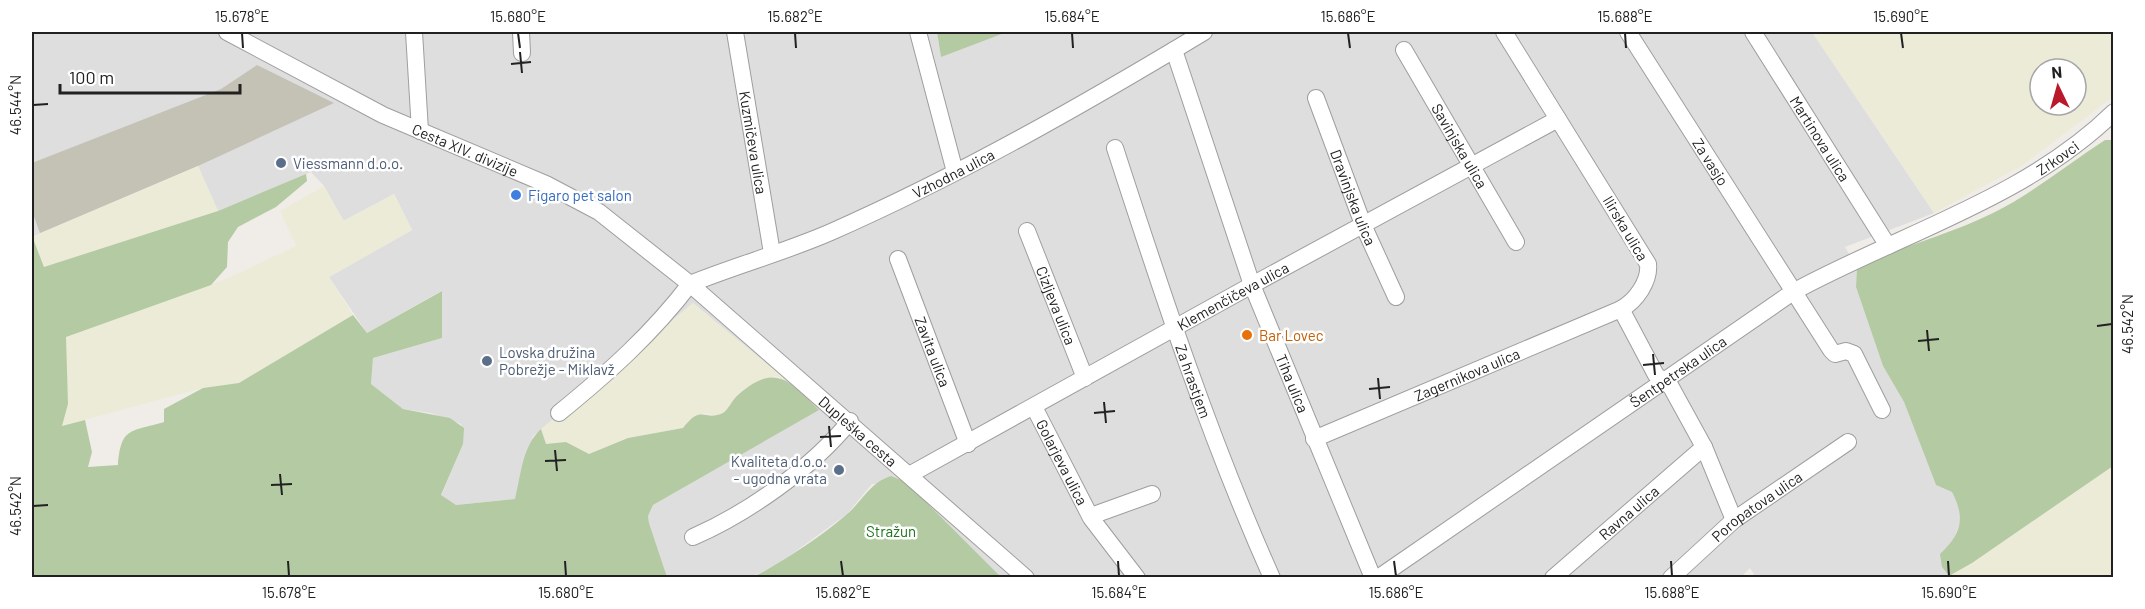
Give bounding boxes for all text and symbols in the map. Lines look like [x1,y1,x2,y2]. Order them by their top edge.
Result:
text: 15.678°E [215,7,269,25]
text: 15.680°E [490,7,546,25]
text: 15.682°E [767,7,823,25]
text: 15.684°E [1044,7,1100,25]
text: 15.686°E [1320,7,1376,25]
text: 15.688°E [1597,7,1653,25]
text: 15.690°E [1873,7,1929,25]
scale bar [60,57,240,95]
north arrow [2028,57,2088,117]
text: N [2051,62,2063,81]
text: 100 m [69,66,114,88]
text: 46.544°N [6,75,24,135]
street label: Kuzmičeva ulica [736,90,771,195]
street label: Martinova ulica [1787,92,1854,185]
street label: Savinjska ulica [1428,100,1492,192]
street label: Cesta XIV. divizije [410,119,521,180]
street label: Za vasjo [1689,135,1733,189]
street label: Zrkovci [2033,137,2082,178]
street label: Vzhodna ulica [909,145,997,202]
street label: Dravinjska ulica [1327,147,1380,248]
place label: Viessmann d.o.o. [293,154,403,172]
marker: Viessmann d.o.o. [274,156,288,170]
place label: Figaro pet salon [528,186,632,204]
marker: Figaro pet salon [509,188,523,202]
street label: Ilirska ulica [1600,192,1652,264]
street label: Klemenčičeva ulica [1174,258,1292,334]
street label: Cizljeva ulica [1033,263,1080,347]
text: 46.542°N [2118,294,2136,354]
street label: Zavita ulica [912,314,955,389]
place label: Bar Lovec [1259,326,1324,344]
marker: Bar Lovec [1240,328,1254,342]
street label: Šentpetrska ulica [1626,332,1730,411]
street label: Za hrastjem [1172,342,1215,420]
place label: Lovska družina Pobrežje - Miklavž [499,343,615,378]
street label: Zagernikova ulica [1411,344,1522,405]
street label: Tiha ulica [1273,351,1313,415]
marker: Lovska družina Pobrežje - Miklavž [480,354,494,368]
street label: Dupleška cesta [815,392,901,470]
street label: Golarjeva ulica [1033,416,1092,508]
place label: Kvaliteta d.o.o. - ugodna vrata [731,452,827,487]
marker: Kvaliteta d.o.o. - ugodna vrata [832,463,846,477]
street label: Poropatova ulica [1708,467,1805,545]
text: 46.542°N [6,476,24,536]
street label: Ravna ulica [1595,482,1662,543]
park label: Stražun [866,522,916,540]
text: 15.678°E [262,583,316,601]
text: 15.680°E [538,583,594,601]
text: 15.682°E [815,583,871,601]
text: 15.684°E [1091,583,1147,601]
text: 15.686°E [1368,583,1424,601]
text: 15.688°E [1644,583,1700,601]
text: 15.690°E [1921,583,1977,601]

